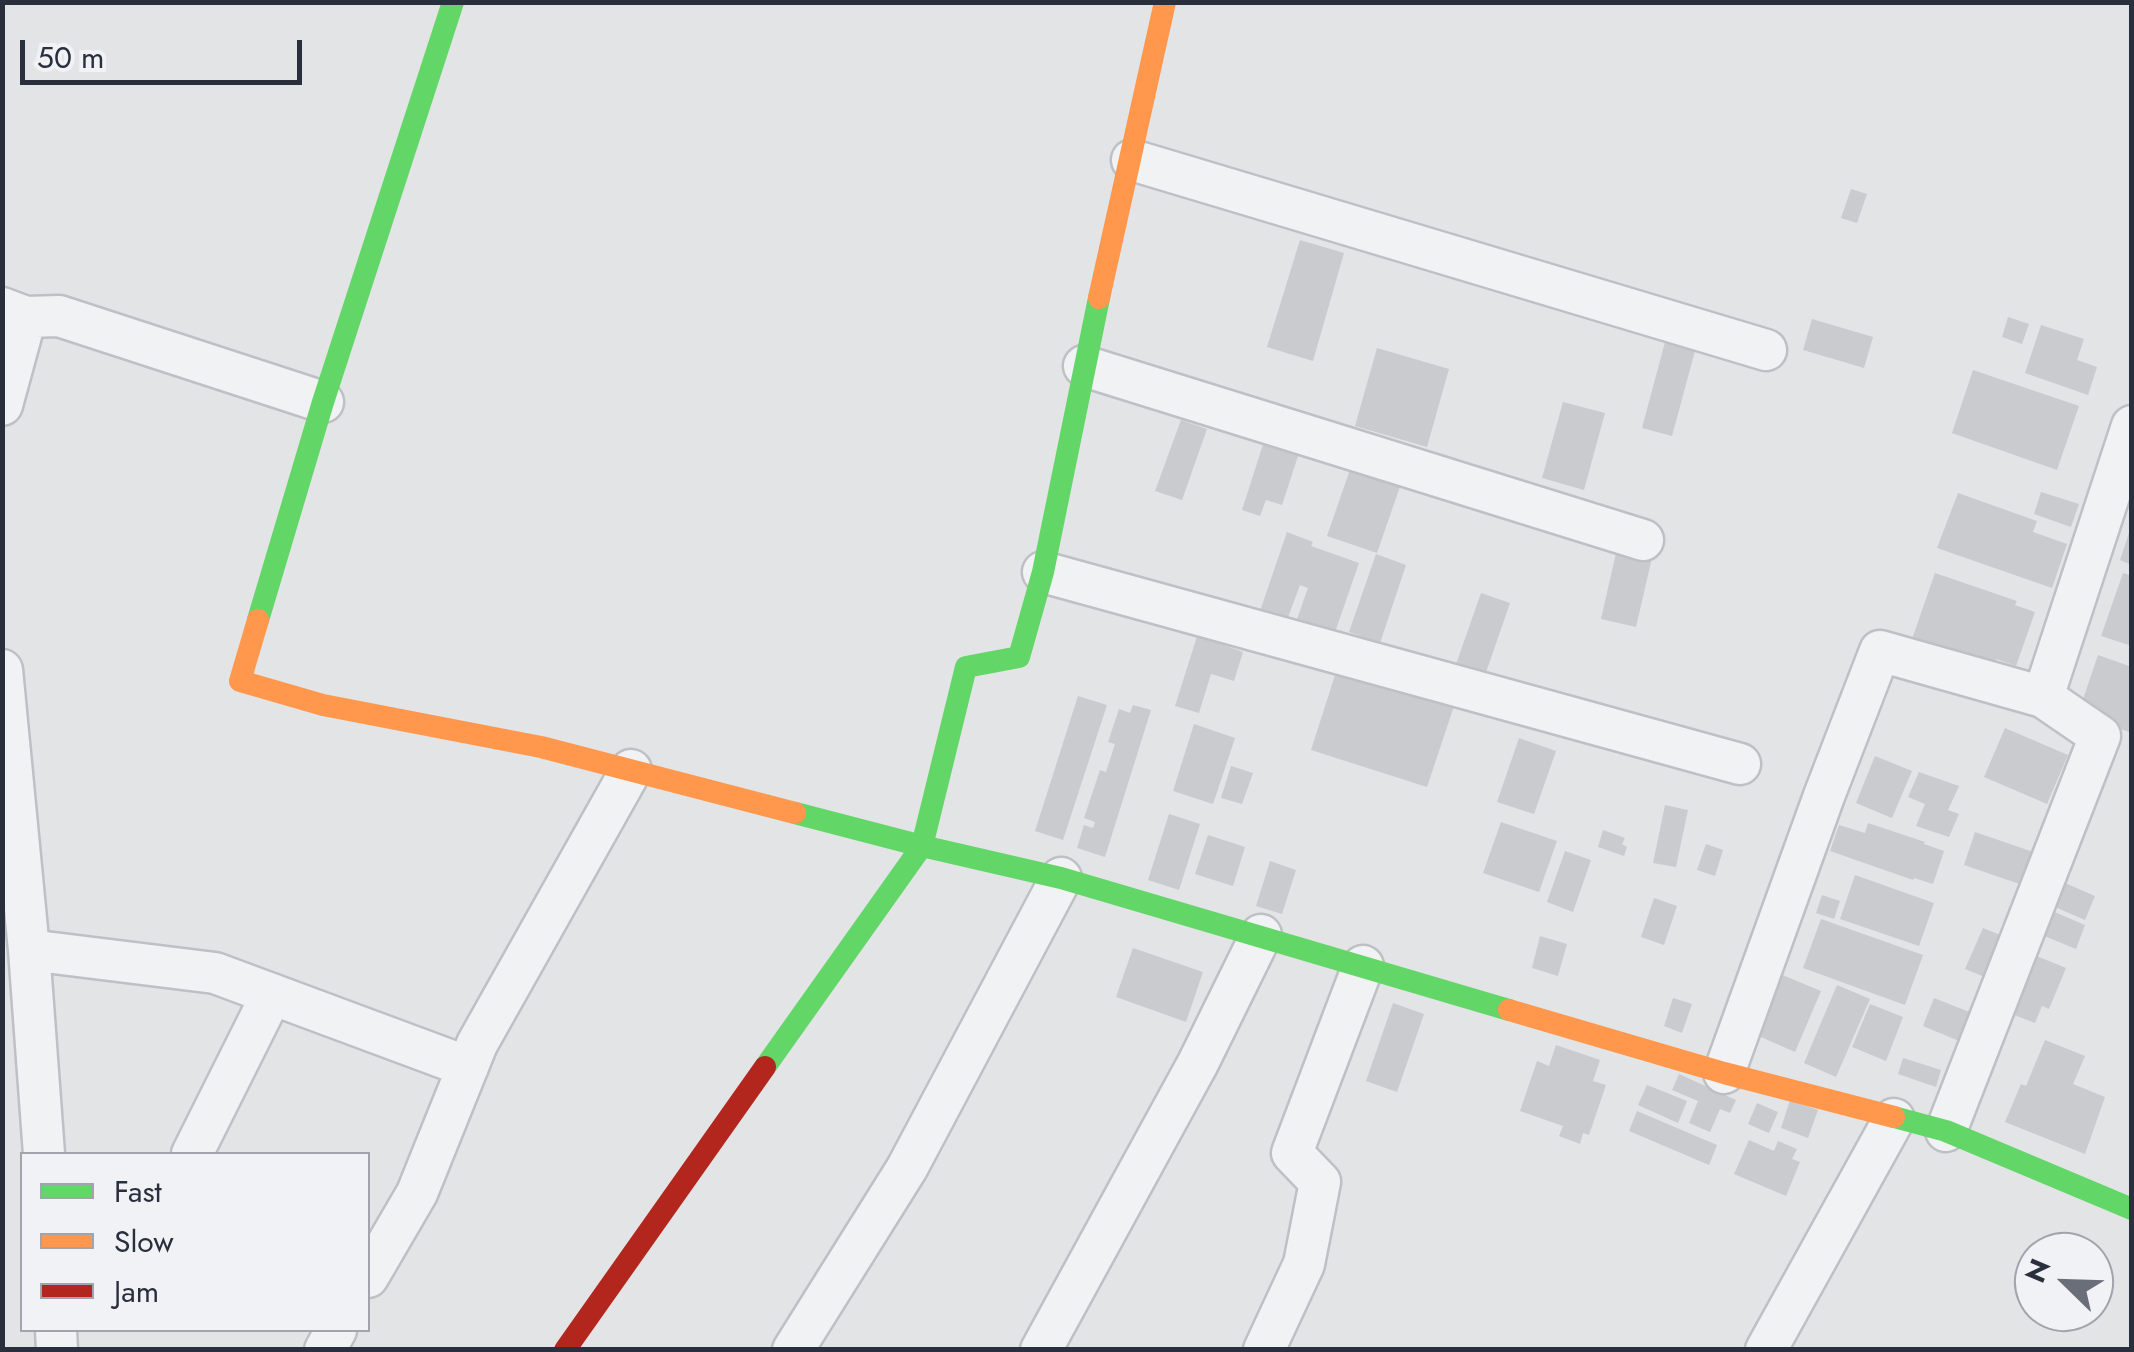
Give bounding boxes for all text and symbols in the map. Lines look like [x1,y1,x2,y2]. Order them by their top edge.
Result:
scale bar [25,20,308,82]
text: 50 m [37,36,104,79]
legend [20,1152,370,1332]
text: Fast [114,1170,162,1213]
text: Slow [114,1220,174,1263]
north arrow [2014,1232,2114,1332]
text: N [2015,1253,2061,1289]
text: Jam [114,1270,159,1313]

